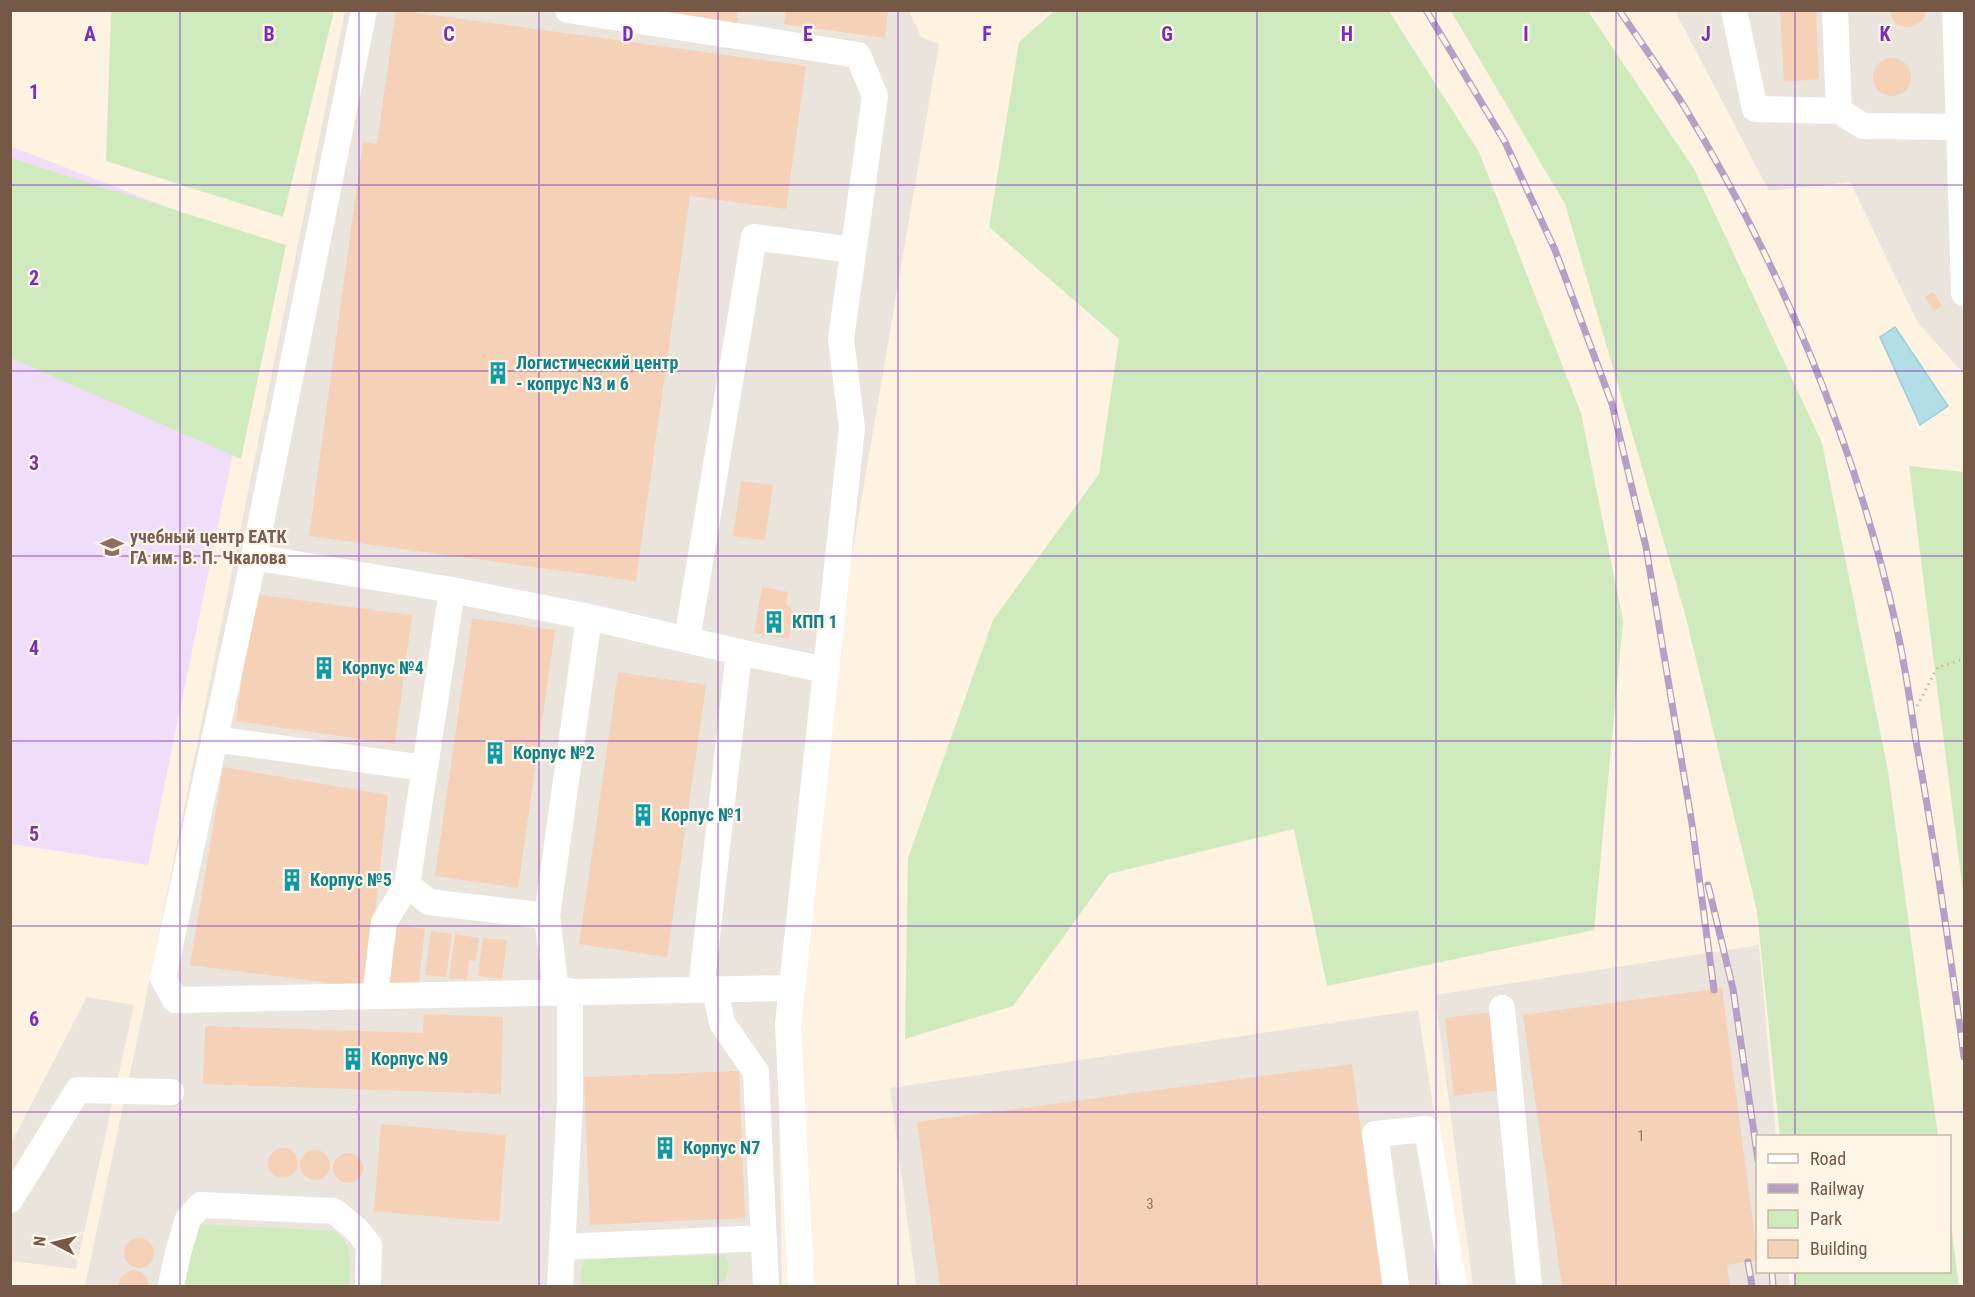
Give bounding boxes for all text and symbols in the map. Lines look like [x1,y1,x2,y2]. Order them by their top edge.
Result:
text: A [84,22,96,46]
text: B [263,22,275,46]
text: C [443,22,455,46]
text: D [622,22,634,46]
text: E [803,22,813,46]
text: F [982,22,992,46]
text: G [1161,22,1173,46]
text: H [1341,22,1353,46]
text: I [1523,22,1529,46]
text: J [1701,22,1711,46]
text: K [1879,22,1891,46]
text: 1 [29,80,39,104]
text: 2 [29,266,39,290]
place label: Логистический центр - копрус N3 и 6 [516,352,679,394]
building icon: Логистический центр - копрус N3 и 6 [485,360,511,386]
text: 3 [29,451,39,475]
place label: учебный центр ЕАТК ГА им. В. П. Чкалова [130,526,287,568]
school or university icon: учебный центр ЕАТК ГА им. В. П. Чкалова [99,534,125,560]
building icon: КПП 1 [761,609,787,635]
place label: КПП 1 [792,611,838,632]
text: 4 [29,636,39,660]
building icon: Корпус №4 [311,655,337,681]
place label: Корпус №4 [342,657,424,678]
building icon: Корпус №2 [482,740,508,766]
place label: Корпус №2 [513,742,595,763]
building icon: Корпус №1 [630,802,656,828]
place label: Корпус №1 [661,804,743,825]
text: 5 [29,822,39,846]
building icon: Корпус №5 [279,867,305,893]
place label: Корпус №5 [310,869,392,890]
text: 6 [29,1007,39,1031]
building icon: Корпус N9 [340,1046,366,1072]
place label: Корпус N9 [371,1048,448,1069]
house number: 1 [1637,1127,1645,1145]
building icon: Корпус N7 [652,1135,678,1161]
legend [1756,1135,1951,1273]
place label: Корпус N7 [683,1137,760,1158]
text: Road [1810,1148,1846,1169]
text: Railway [1810,1178,1865,1199]
house number: 3 [1146,1195,1154,1213]
text: Park [1810,1208,1842,1229]
north arrow [24,1213,84,1273]
text: N [30,1235,50,1247]
text: Building [1810,1238,1867,1259]

